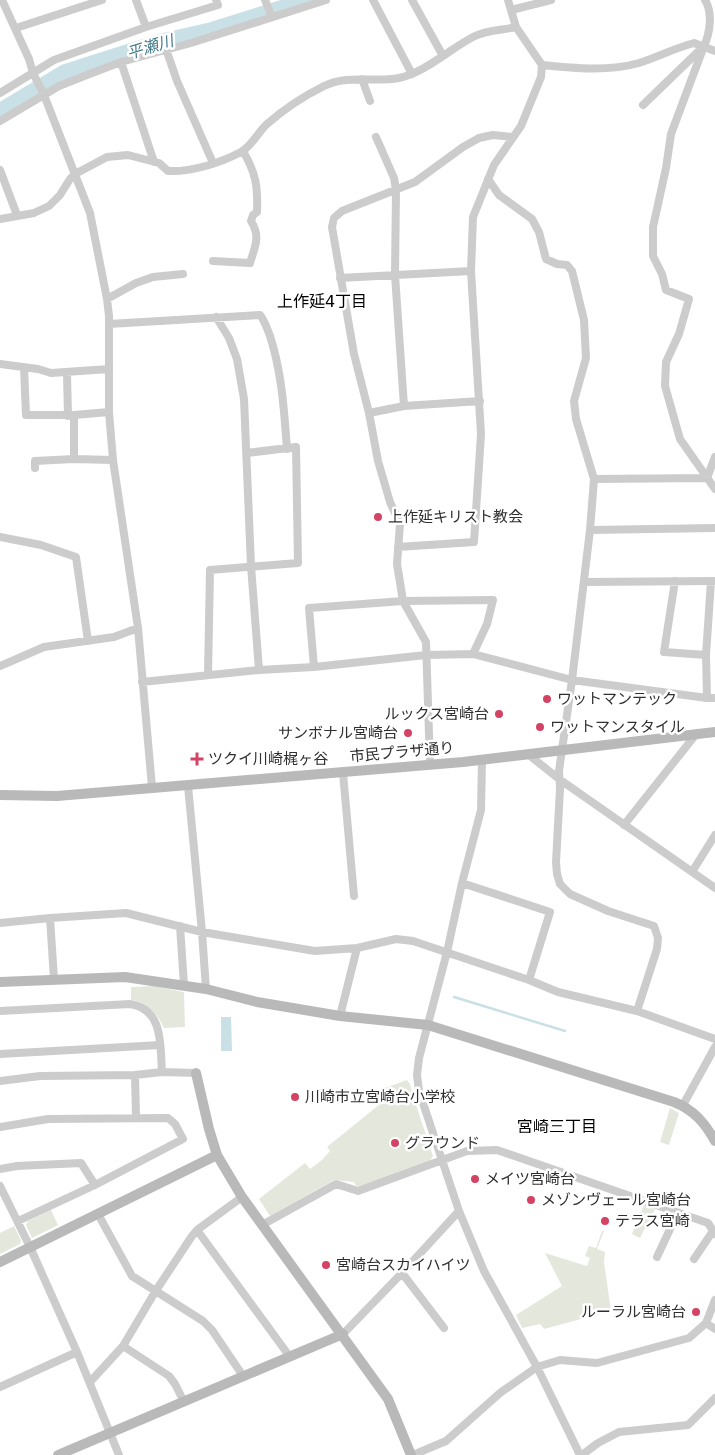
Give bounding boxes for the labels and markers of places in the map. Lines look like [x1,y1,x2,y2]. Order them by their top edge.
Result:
place label: 上作延キリスト教会 [388,508,523,526]
marker: 上作延キリスト教会 [372,511,384,523]
place label: ワットマンテック [557,690,677,708]
marker: ワットマンテック [541,693,553,705]
place label: ルックス宮崎台 [384,705,489,723]
marker: ルックス宮崎台 [493,708,505,720]
place label: ワットマンスタイル [550,718,685,736]
marker: ワットマンスタイル [534,721,546,733]
place label: サンボナル宮崎台 [278,724,398,742]
marker: サンボナル宮崎台 [402,727,414,739]
place label: ツクイ川崎梶ヶ谷 [208,750,328,768]
marker: ツクイ川崎梶ヶ谷 [190,752,204,766]
place label: 川崎市立宮崎台小学校 [305,1088,455,1106]
marker: 川崎市立宮崎台小学校 [289,1091,301,1103]
place label: グラウンド [405,1134,480,1152]
marker: グラウンド [389,1137,401,1149]
place label: メイツ宮崎台 [485,1170,575,1188]
marker: メイツ宮崎台 [469,1173,481,1185]
place label: メゾンヴェール宮崎台 [541,1191,691,1209]
marker: メゾンヴェール宮崎台 [525,1194,537,1206]
place label: テラス宮崎 [615,1212,690,1230]
marker: テラス宮崎 [599,1215,611,1227]
place label: 宮崎台スカイハイツ [336,1256,470,1274]
marker: 宮崎台スカイハイツ [320,1259,332,1271]
place label: ルーラル宮崎台 [581,1303,686,1321]
marker: ルーラル宮崎台 [690,1306,702,1318]

